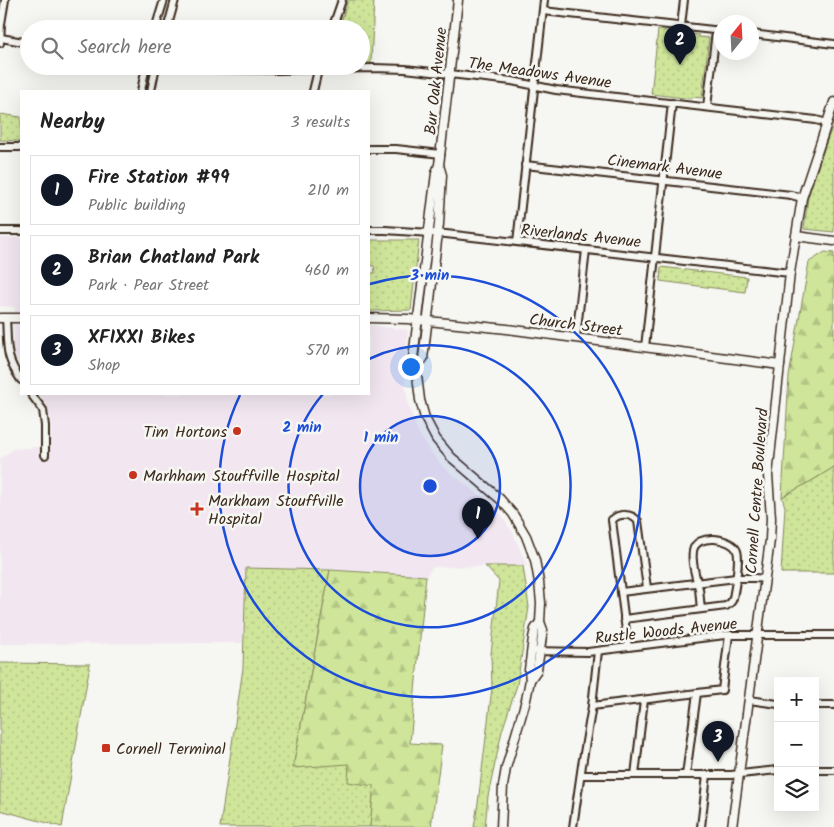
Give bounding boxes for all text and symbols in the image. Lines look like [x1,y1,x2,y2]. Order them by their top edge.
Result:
north arrow [714,15,759,60]
search box [20,20,370,75]
pin: 2 [664,24,696,65]
street label: Bur Oak Avenue [418,26,455,136]
text: Search here [78,33,172,63]
icon: search [38,34,66,62]
street label: The Meadows Avenue [467,51,613,96]
text: Nearby [40,106,105,139]
text: 3 results [291,110,350,135]
street label: Cinemark Avenue [606,148,724,187]
text: Fire Station #99 [88,163,230,193]
text: 1 [55,178,59,203]
text: 210 m [308,178,349,203]
text: Public building [88,193,186,218]
street label: Riverlands Avenue [520,218,642,255]
text: Brian Chatland Park [88,243,259,273]
text: 2 [52,258,62,283]
text: 460 m [304,258,349,283]
text: 3 min [410,264,449,288]
text: Park · Pear Street [88,273,209,298]
street label: Church Street [528,307,625,344]
text: XFIXXI Bikes [88,323,195,353]
text: 3 [53,338,61,363]
text: 570 m [306,338,349,363]
text: Shop [88,353,120,378]
your location [398,354,424,380]
street label: Cornell Centre Boulevard [739,406,776,575]
text: 2 min [282,416,322,440]
place label: Tim Hortons [143,420,227,445]
marker: Tim Hortons [231,425,243,437]
text: 1 min [364,426,398,450]
place label: Marhham Stouffville Hospital [143,464,340,489]
marker: Marhham Stouffville Hospital [127,469,139,481]
centre of rings [421,477,439,495]
place label: Markham Stouffville Hospital [208,489,343,532]
pin: 1 [462,498,494,539]
marker: Markham Stouffville Hospital [190,502,204,516]
street label: Rustle Woods Avenue [594,612,739,651]
map controls [774,677,819,812]
button: + [774,677,819,722]
pin: 3 [702,721,734,762]
button: − [774,722,819,767]
place label: Cornell Terminal [116,737,226,762]
marker: Cornell Terminal [100,742,112,754]
button: layers [774,767,819,812]

